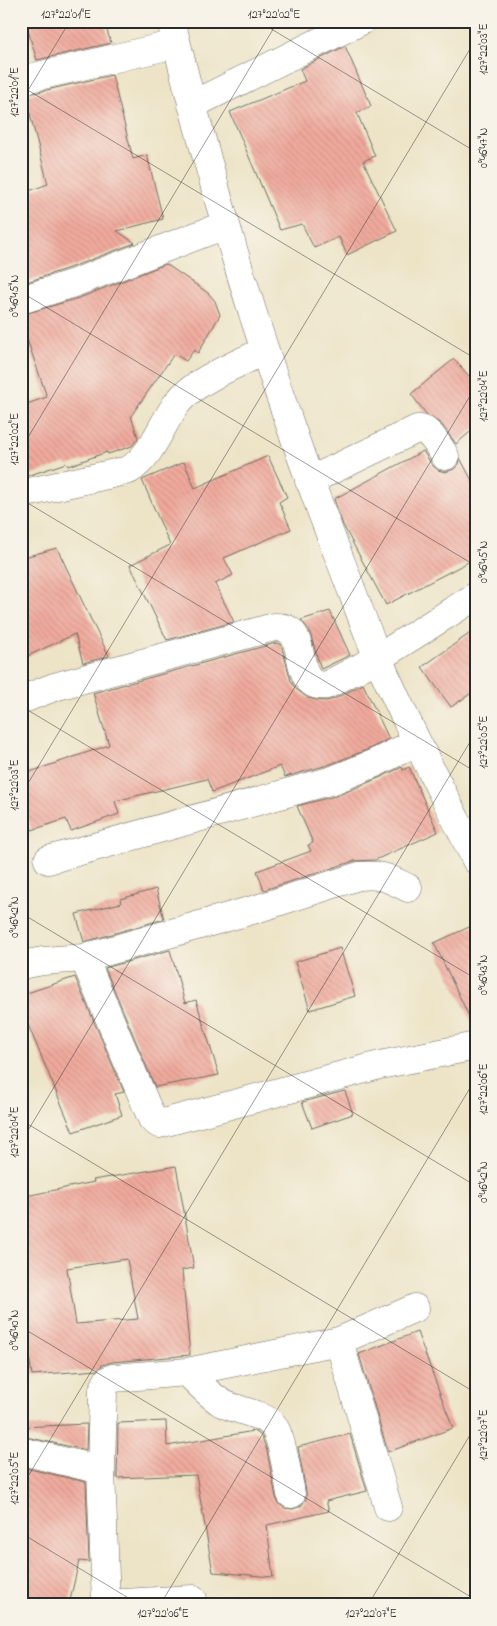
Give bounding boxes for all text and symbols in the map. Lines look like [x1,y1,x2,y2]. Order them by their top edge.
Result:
text: 127°22'01"E [41,6,91,24]
text: 127°22'02"E [248,6,300,24]
text: 127°22'03"E [475,23,493,75]
text: 127°22'01"E [6,67,24,117]
text: 0°46'47"N [475,128,493,168]
text: 0°46'45"N [6,275,24,317]
text: 127°22'04"E [475,370,493,422]
text: 127°22'02"E [6,413,24,465]
text: 0°46'45"N [475,541,493,583]
text: 127°22'05"E [475,715,493,769]
text: 127°22'03"E [6,759,24,811]
text: 0°46'42"N [6,896,24,938]
text: 0°46'43"N [475,955,493,995]
text: 127°22'06"E [475,1063,493,1115]
text: 127°22'04"E [6,1106,24,1158]
text: 0°46'42"N [475,1161,493,1203]
text: 0°46'40"N [6,1310,24,1350]
text: 127°22'07"E [475,1409,493,1461]
text: 127°22'05"E [6,1451,24,1505]
text: 127°22'06"E [137,1605,189,1623]
text: 127°22'07"E [345,1605,397,1623]

